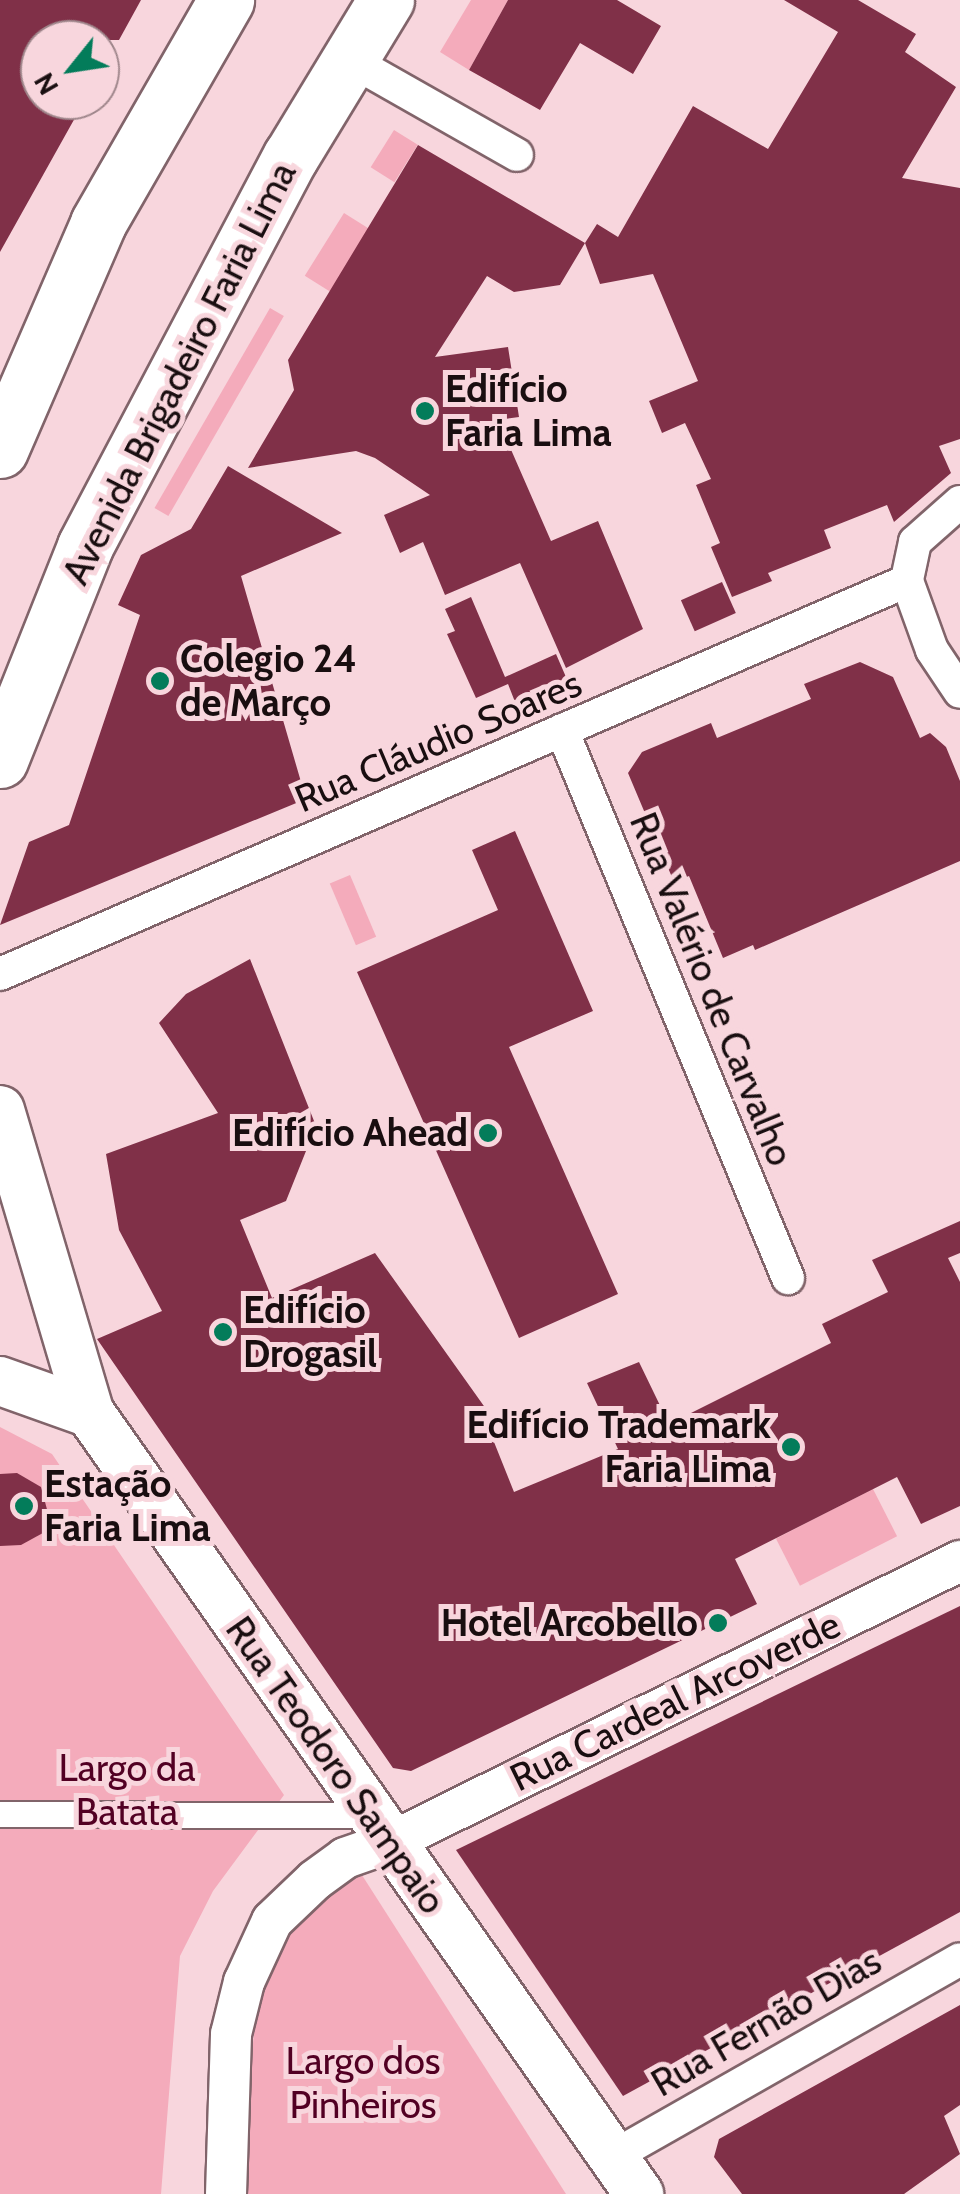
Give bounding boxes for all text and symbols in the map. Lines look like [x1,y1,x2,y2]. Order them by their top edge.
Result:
north arrow [20,20,120,120]
text: N [26,67,65,101]
street label: Avenida Brigadeiro Faria Lima [53,154,305,592]
place label: Edifício Faria Lima [445,366,612,456]
marker: Edifício Faria Lima [414,400,436,422]
place label: Colegio 24 de Março [180,636,357,726]
street label: Rua Cláudio Soares [288,660,588,822]
marker: Colegio 24 de Março [149,670,171,692]
street label: Rua Valério de Carvalho [620,806,804,1172]
place label: Edifício Ahead [232,1110,468,1156]
marker: Edifício Ahead [477,1122,499,1144]
place label: Edifício Drogasil [243,1287,377,1376]
marker: Edifício Drogasil [212,1321,234,1343]
place label: Edifício Trademark Faria Lima [467,1402,771,1492]
marker: Edifício Trademark Faria Lima [780,1436,802,1458]
place label: Estação Faria Lima [44,1461,211,1550]
marker: Estação Faria Lima [13,1495,35,1517]
place label: Hotel Arcobello [441,1600,698,1646]
street label: Rua Cardeal Arcoverde [503,1601,847,1801]
street label: Rua Teodoro Sampaio [216,1608,456,1922]
marker: Hotel Arcobello [707,1612,729,1634]
park label: Largo da Batata [59,1745,195,1835]
street label: Rua Fernão Dias [643,1938,889,2106]
park label: Largo dos Pinheiros [285,2038,441,2128]

